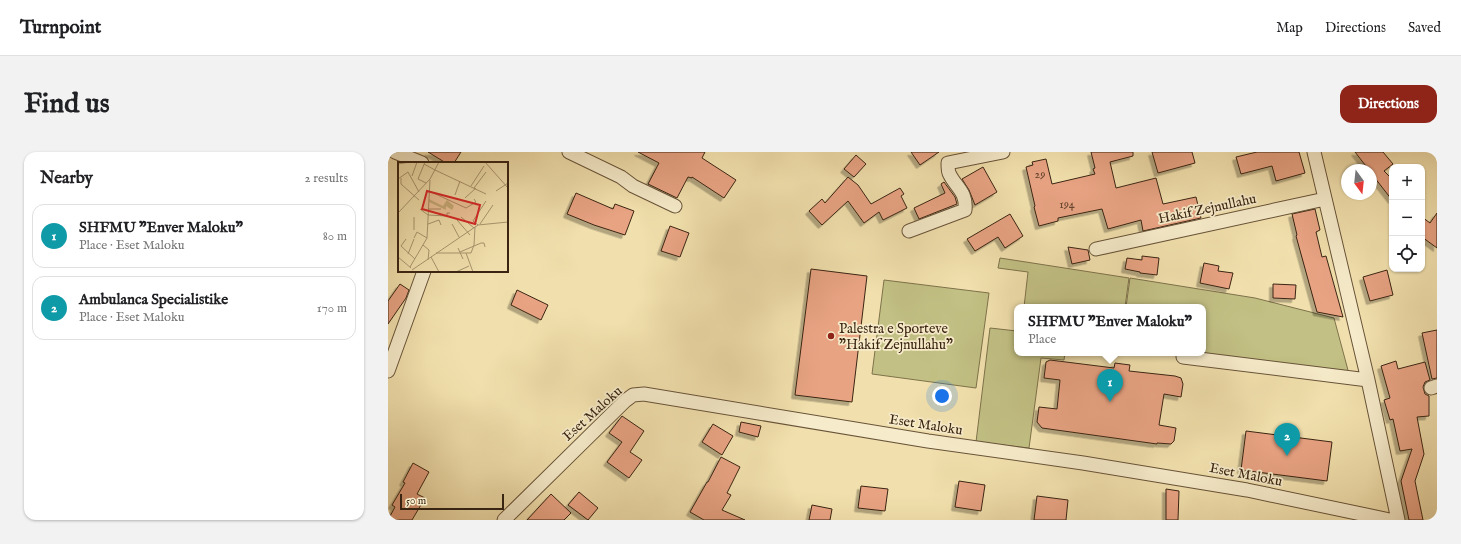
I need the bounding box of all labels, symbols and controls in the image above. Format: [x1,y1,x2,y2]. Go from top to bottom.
text: Turnpoint [20,16,101,40]
text: Map [1276,19,1303,37]
text: Directions [1325,19,1386,37]
text: Saved [1408,19,1441,37]
button: Directions [1340,85,1437,123]
text: Find us [24,87,110,122]
inset map [398,162,508,272]
north arrow [1341,164,1377,200]
map controls [1389,164,1425,272]
button: + [1389,164,1425,200]
house number: 29 [1035,167,1045,182]
text: Nearby [40,168,93,189]
text: 2 results [304,170,348,187]
street label: Hakif Zejnullahu [1156,190,1258,228]
house number: 194 [1059,197,1075,212]
button: − [1389,200,1425,236]
text: SHFMU "Enver Maloku" [79,218,243,237]
text: 1 [52,228,56,245]
text: 80 m [323,228,347,245]
button: locate [1389,236,1425,272]
text: Place · Eset Maloku [79,237,185,254]
text: Ambulanca Specialistike [79,290,228,309]
text: 2 [51,300,57,317]
text: 170 m [317,300,347,317]
popup [1014,304,1206,356]
text: Place · Eset Maloku [79,309,185,326]
text: SHFMU "Enver Maloku" [1028,312,1192,331]
place label: Palestra e Sporteve "Hakif Zejnullahu" [839,320,953,354]
marker: Palestra e Sporteve "Hakif Zejnullahu" [826,331,836,341]
text: Place [1028,331,1056,348]
pin: 1 [1097,369,1123,402]
street label: Eset Maloku [559,382,626,445]
your location [932,386,952,406]
street label: Eset Maloku [888,410,964,440]
pin: 2 [1274,423,1300,456]
street label: Eset Maloku [1208,459,1284,491]
scale bar [400,492,504,511]
text: 50 m [406,494,426,508]

